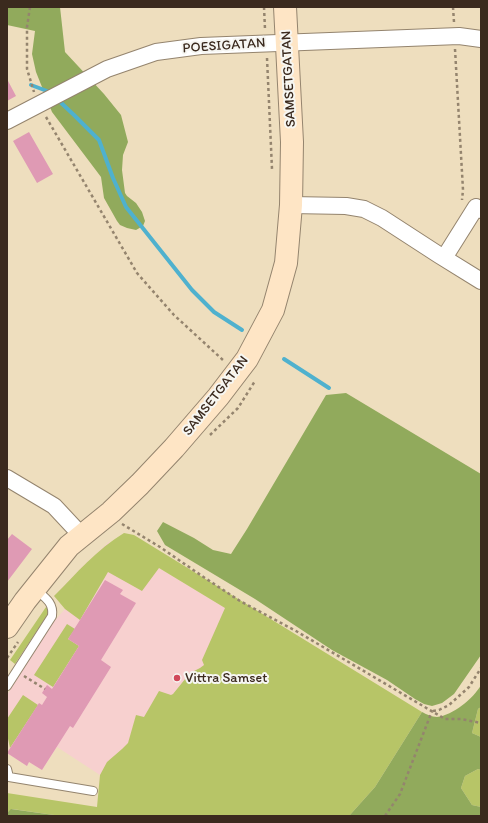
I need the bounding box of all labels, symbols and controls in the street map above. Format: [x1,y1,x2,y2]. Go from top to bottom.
street label: SAMSETGATAN [278,30,300,128]
street label: POESIGATAN [182,35,266,57]
street label: SAMSETGATAN [180,353,252,439]
place label: Vittra Samset [185,670,267,686]
marker: Vittra Samset [172,673,182,683]

